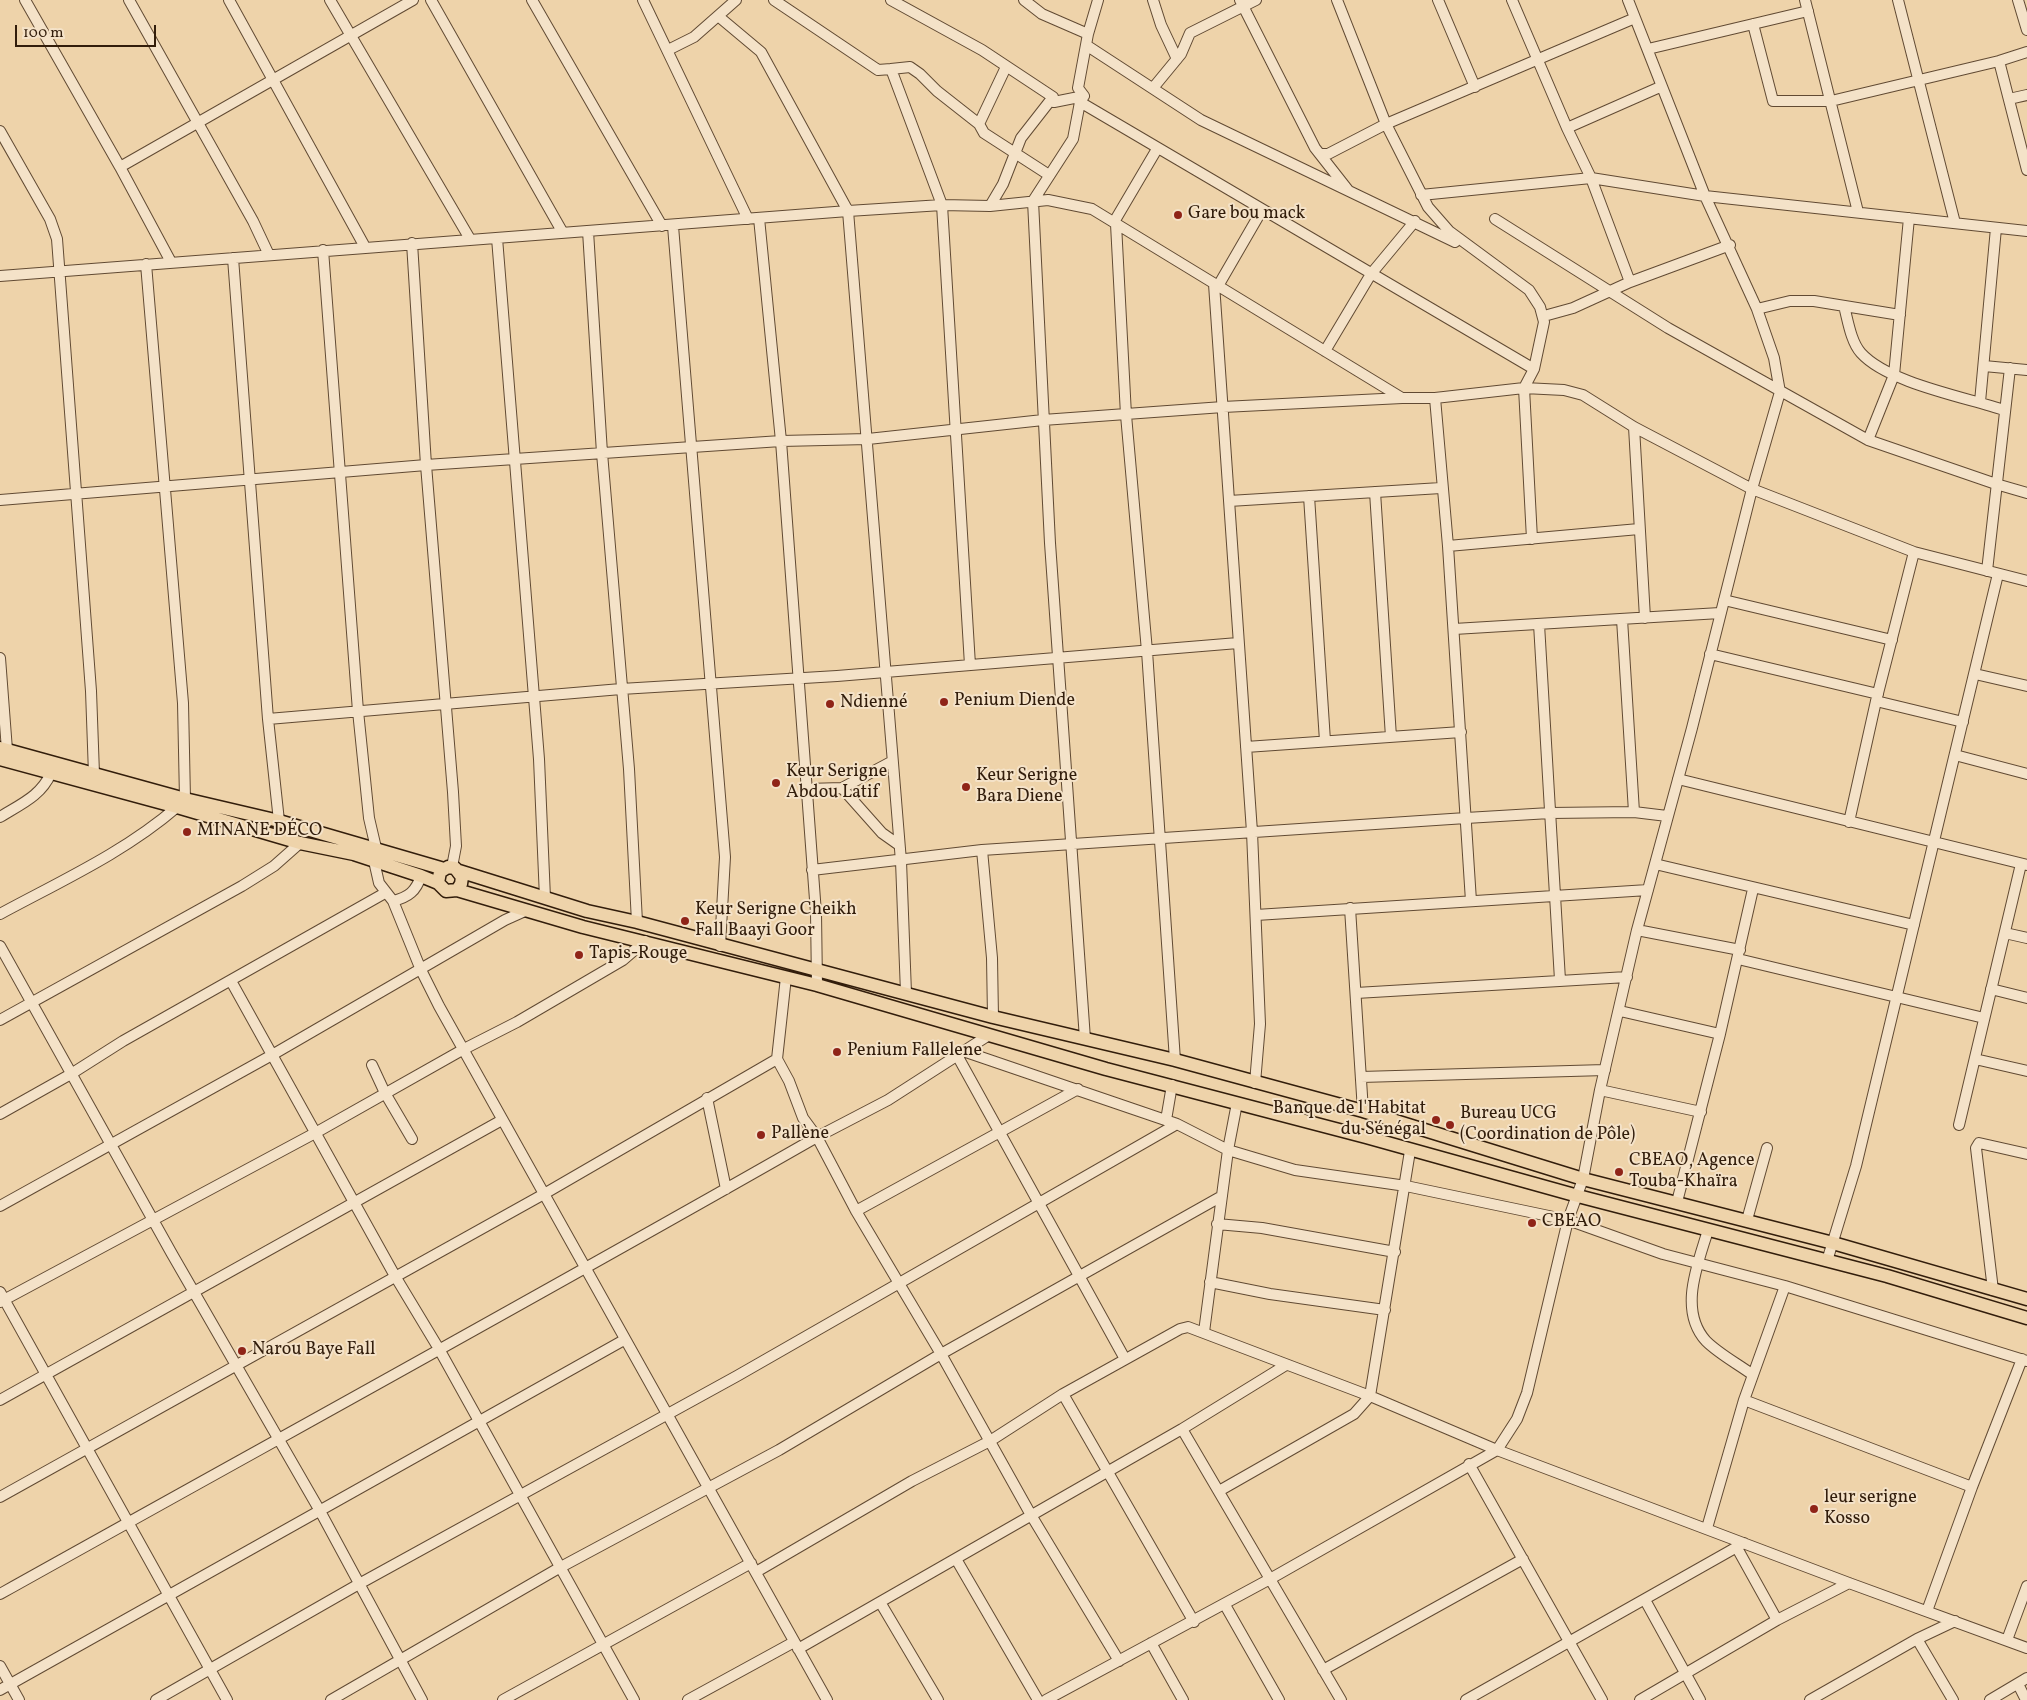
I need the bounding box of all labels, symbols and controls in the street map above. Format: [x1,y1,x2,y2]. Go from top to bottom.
scale bar [18,15,159,47]
text: 100 m [23,23,63,44]
place label: Gare bou mack [1188,204,1305,226]
marker: Gare bou mack [1172,209,1184,221]
place label: Penium Diende [954,691,1075,713]
place label: Ndienné [840,693,907,715]
marker: Penium Diende [938,696,950,708]
marker: Ndienné [824,698,836,710]
place label: Keur Serigne Abdou Latif [786,762,887,804]
place label: Keur Serigne Bara Diene [976,766,1077,809]
marker: Keur Serigne Abdou Latif [770,777,782,789]
marker: Keur Serigne Bara Diene [960,781,972,793]
place label: MINANE DÉCO [197,821,322,843]
marker: MINANE DÉCO [181,826,193,838]
place label: Keur Serigne Cheikh Fall Baayi Goor [695,900,857,942]
marker: Keur Serigne Cheikh Fall Baayi Goor [679,915,691,927]
place label: Tapis-Rouge [589,944,687,966]
marker: Tapis-Rouge [573,949,585,961]
place label: Penium Fallelene [847,1041,982,1063]
marker: Penium Fallelene [831,1046,843,1058]
place label: Banque de l'Habitat du Sénégal [1273,1099,1426,1142]
place label: Bureau UCG (Coordination de Pôle) [1460,1104,1635,1146]
marker: Banque de l'Habitat du Sénégal [1430,1114,1442,1126]
marker: Bureau UCG (Coordination de Pôle) [1444,1119,1456,1131]
place label: Pallène [771,1124,829,1146]
marker: Pallène [755,1129,767,1141]
place label: CBEAO, Agence Touba-Khaïra [1629,1151,1754,1194]
marker: CBEAO, Agence Touba-Khaïra [1613,1166,1625,1178]
place label: CBEAO [1542,1212,1601,1234]
marker: CBEAO [1526,1217,1538,1229]
place label: Narou Baye Fall [252,1340,375,1362]
marker: Narou Baye Fall [236,1345,248,1357]
place label: leur serigne Kosso [1824,1488,1917,1530]
marker: leur serigne Kosso [1808,1503,1820,1515]

